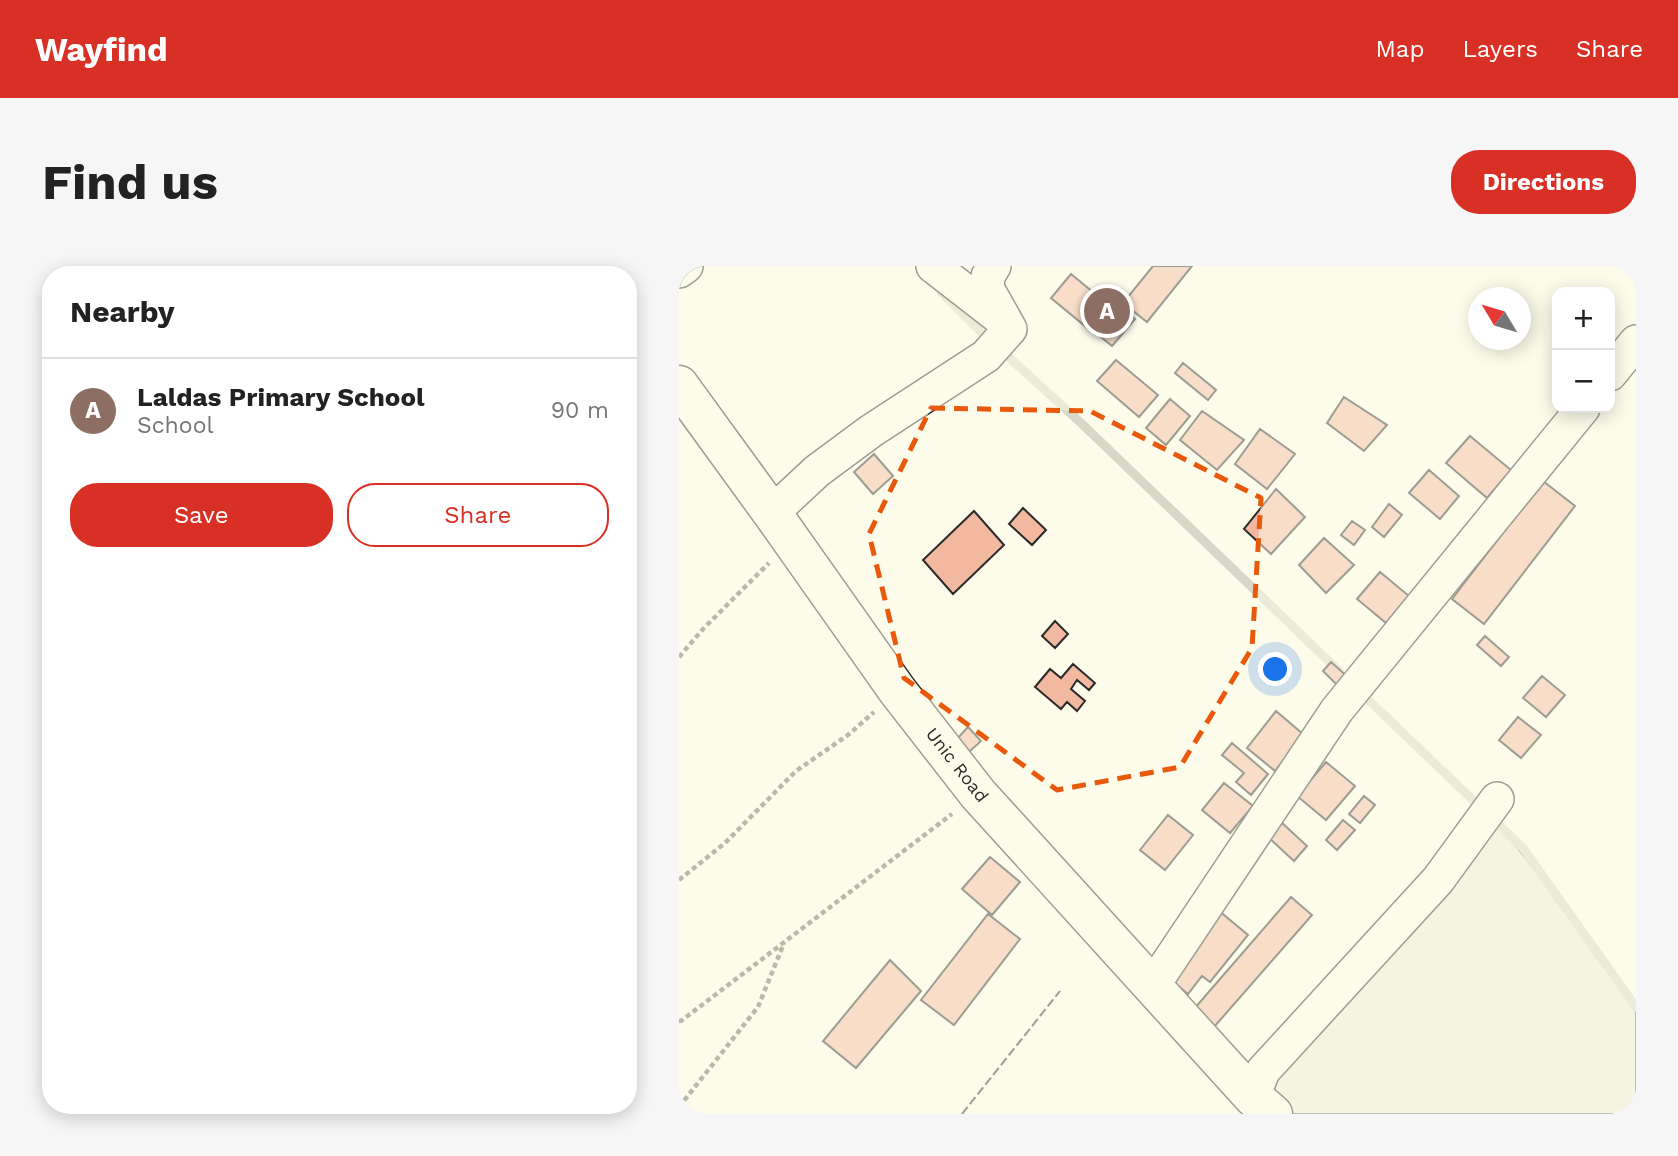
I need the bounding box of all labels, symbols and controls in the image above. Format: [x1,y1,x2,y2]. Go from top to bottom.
text: Wayfind [35,30,168,69]
text: Map [1376,35,1424,63]
text: Layers [1462,35,1538,63]
text: Share [1576,35,1643,63]
button: Directions [1451,150,1636,214]
text: Find us [42,153,218,211]
pin: A [1084,285,1130,337]
north arrow [1468,287,1531,350]
map controls [1552,287,1615,413]
button: + [1552,287,1615,350]
text: Nearby [70,294,175,329]
button: − [1552,350,1615,413]
text: Laldas Primary School [137,382,424,412]
text: A [85,397,101,424]
text: 90 m [551,397,609,424]
text: School [137,412,214,439]
button: Save [70,483,333,547]
button: Share [347,483,609,547]
your location [1258,652,1292,686]
street label: Unic Road [922,723,993,806]

